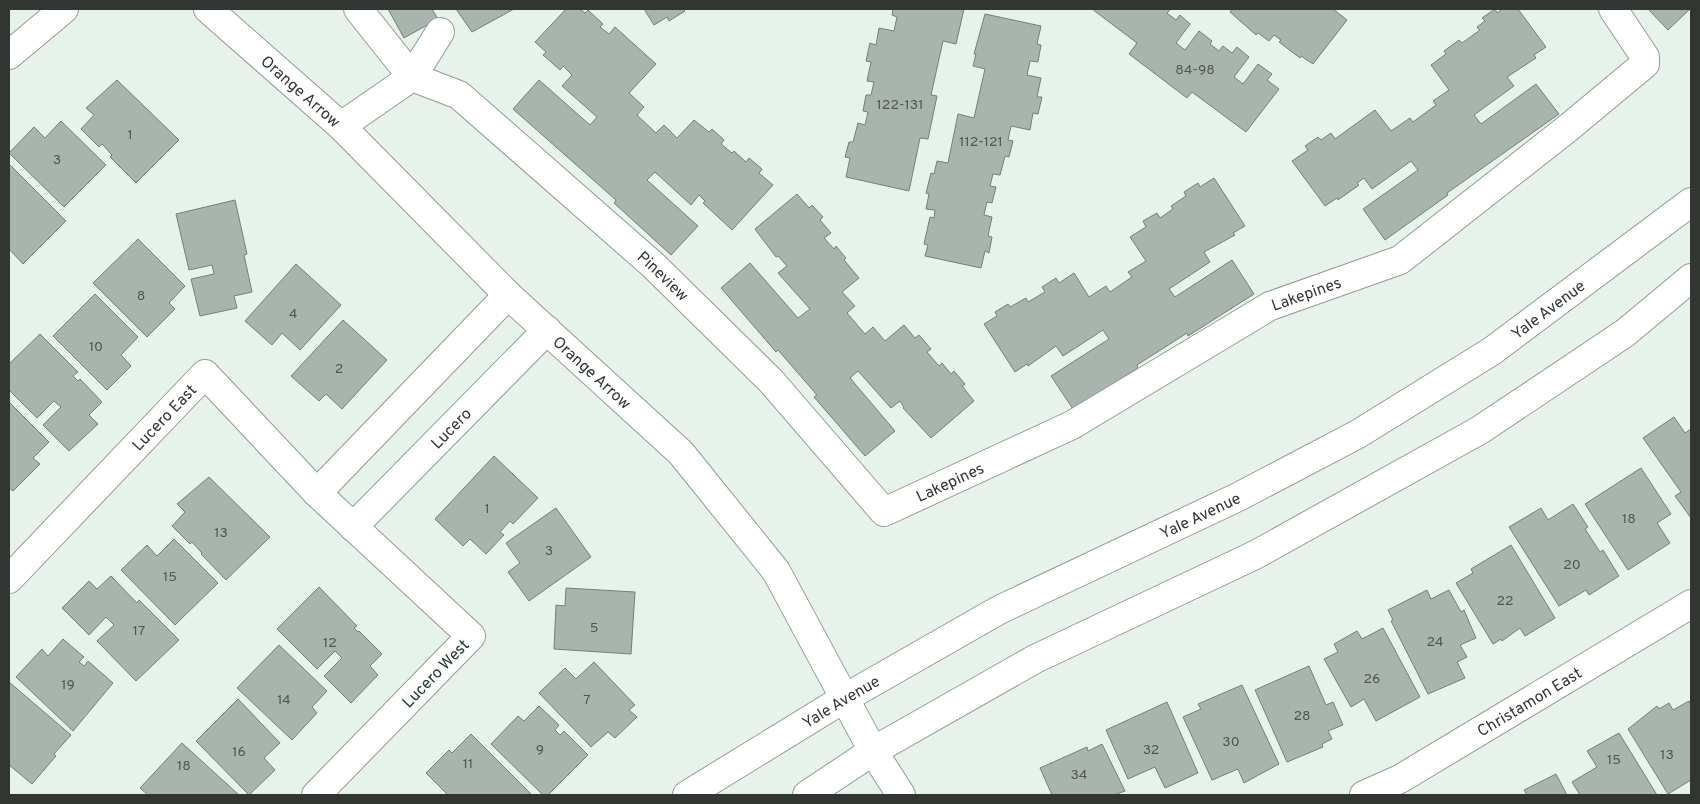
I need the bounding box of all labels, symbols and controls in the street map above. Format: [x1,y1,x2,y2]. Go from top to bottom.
street label: Orange Arrow [256,52,344,133]
house number: 84-98 [1175,62,1215,79]
house number: 122-131 [877,97,923,114]
house number: 1 [127,127,133,144]
house number: 112-121 [959,134,1003,151]
house number: 3 [53,152,61,169]
street label: Pineview [632,248,692,306]
street label: Lakepines [1269,274,1344,317]
street label: Yale Avenue [1508,277,1590,345]
house number: 8 [137,288,145,305]
house number: 4 [289,306,297,323]
street label: Orange Arrow [548,333,634,414]
house number: 10 [89,339,103,356]
house number: 2 [335,361,343,378]
street label: Lucero East [129,381,202,456]
street label: Lucero [427,405,477,454]
street label: Lakepines [913,459,988,508]
street label: Yale Avenue [1157,489,1244,544]
house number: 1 [484,501,490,518]
house number: 18 [1622,511,1636,528]
house number: 13 [214,525,228,542]
house number: 3 [545,543,553,560]
house number: 20 [1563,557,1581,574]
house number: 15 [163,569,177,586]
house number: 22 [1496,593,1514,610]
house number: 5 [590,620,598,637]
house number: 17 [133,623,145,640]
house number: 24 [1426,634,1444,651]
house number: 12 [323,635,337,652]
street label: Lucero West [399,636,474,713]
street label: Christamon East [1474,664,1586,742]
house number: 26 [1364,671,1380,688]
street label: Yale Avenue [799,672,884,734]
house number: 19 [61,677,75,694]
house number: 14 [277,692,291,709]
house number: 7 [583,692,591,709]
house number: 28 [1293,708,1311,725]
house number: 30 [1222,734,1240,751]
house number: 9 [536,742,544,759]
house number: 32 [1143,742,1159,759]
house number: 16 [232,744,246,761]
house number: 13 [1660,747,1674,764]
house number: 15 [1607,752,1621,769]
house number: 11 [463,756,473,773]
house number: 18 [177,758,191,775]
house number: 34 [1070,767,1088,784]

